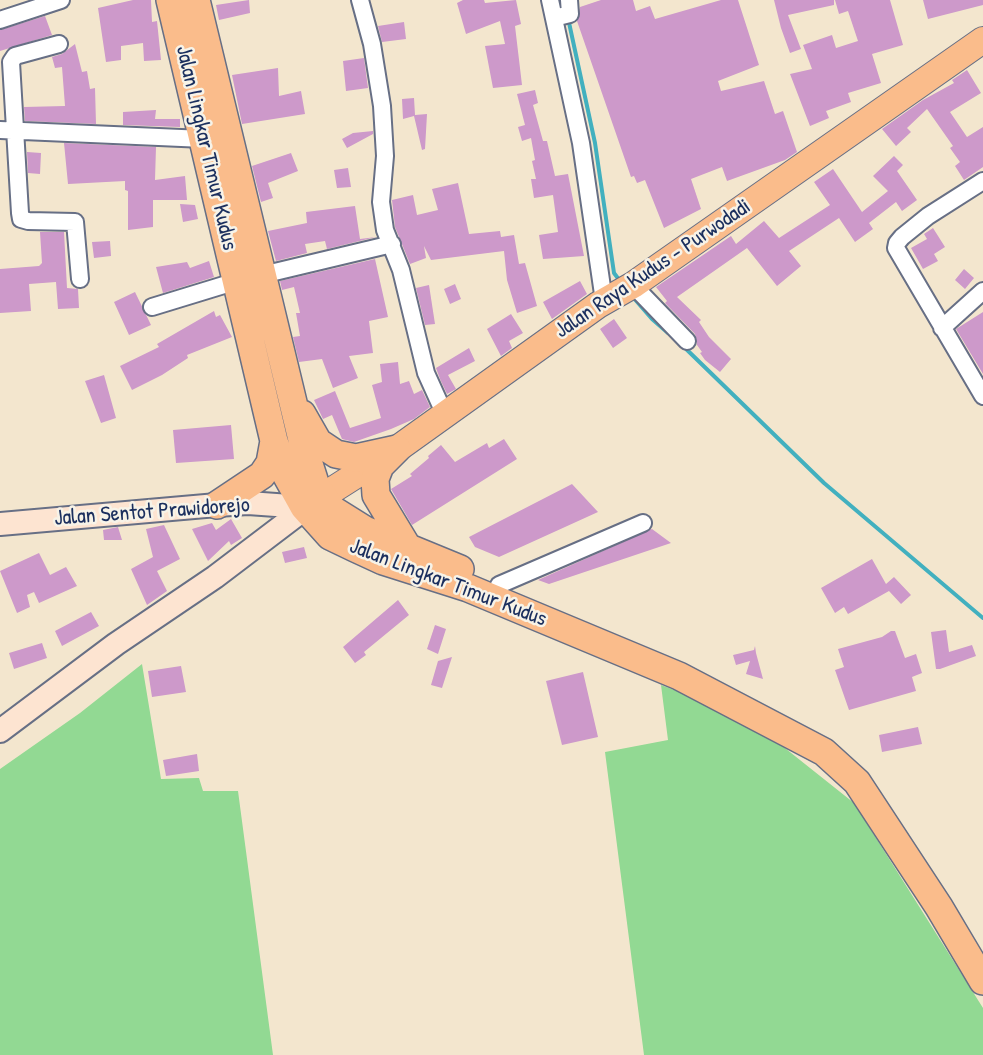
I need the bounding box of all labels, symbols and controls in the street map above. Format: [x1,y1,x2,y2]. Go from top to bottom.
street label: Jalan Lingkar Timur Kudus [170,43,242,253]
street label: Jalan Raya Kudus - Purwodadi [550,194,756,344]
street label: Jalan Sentot Prawidorejo [54,492,250,532]
street label: Jalan Lingkar Timur Kudus [346,533,550,633]

